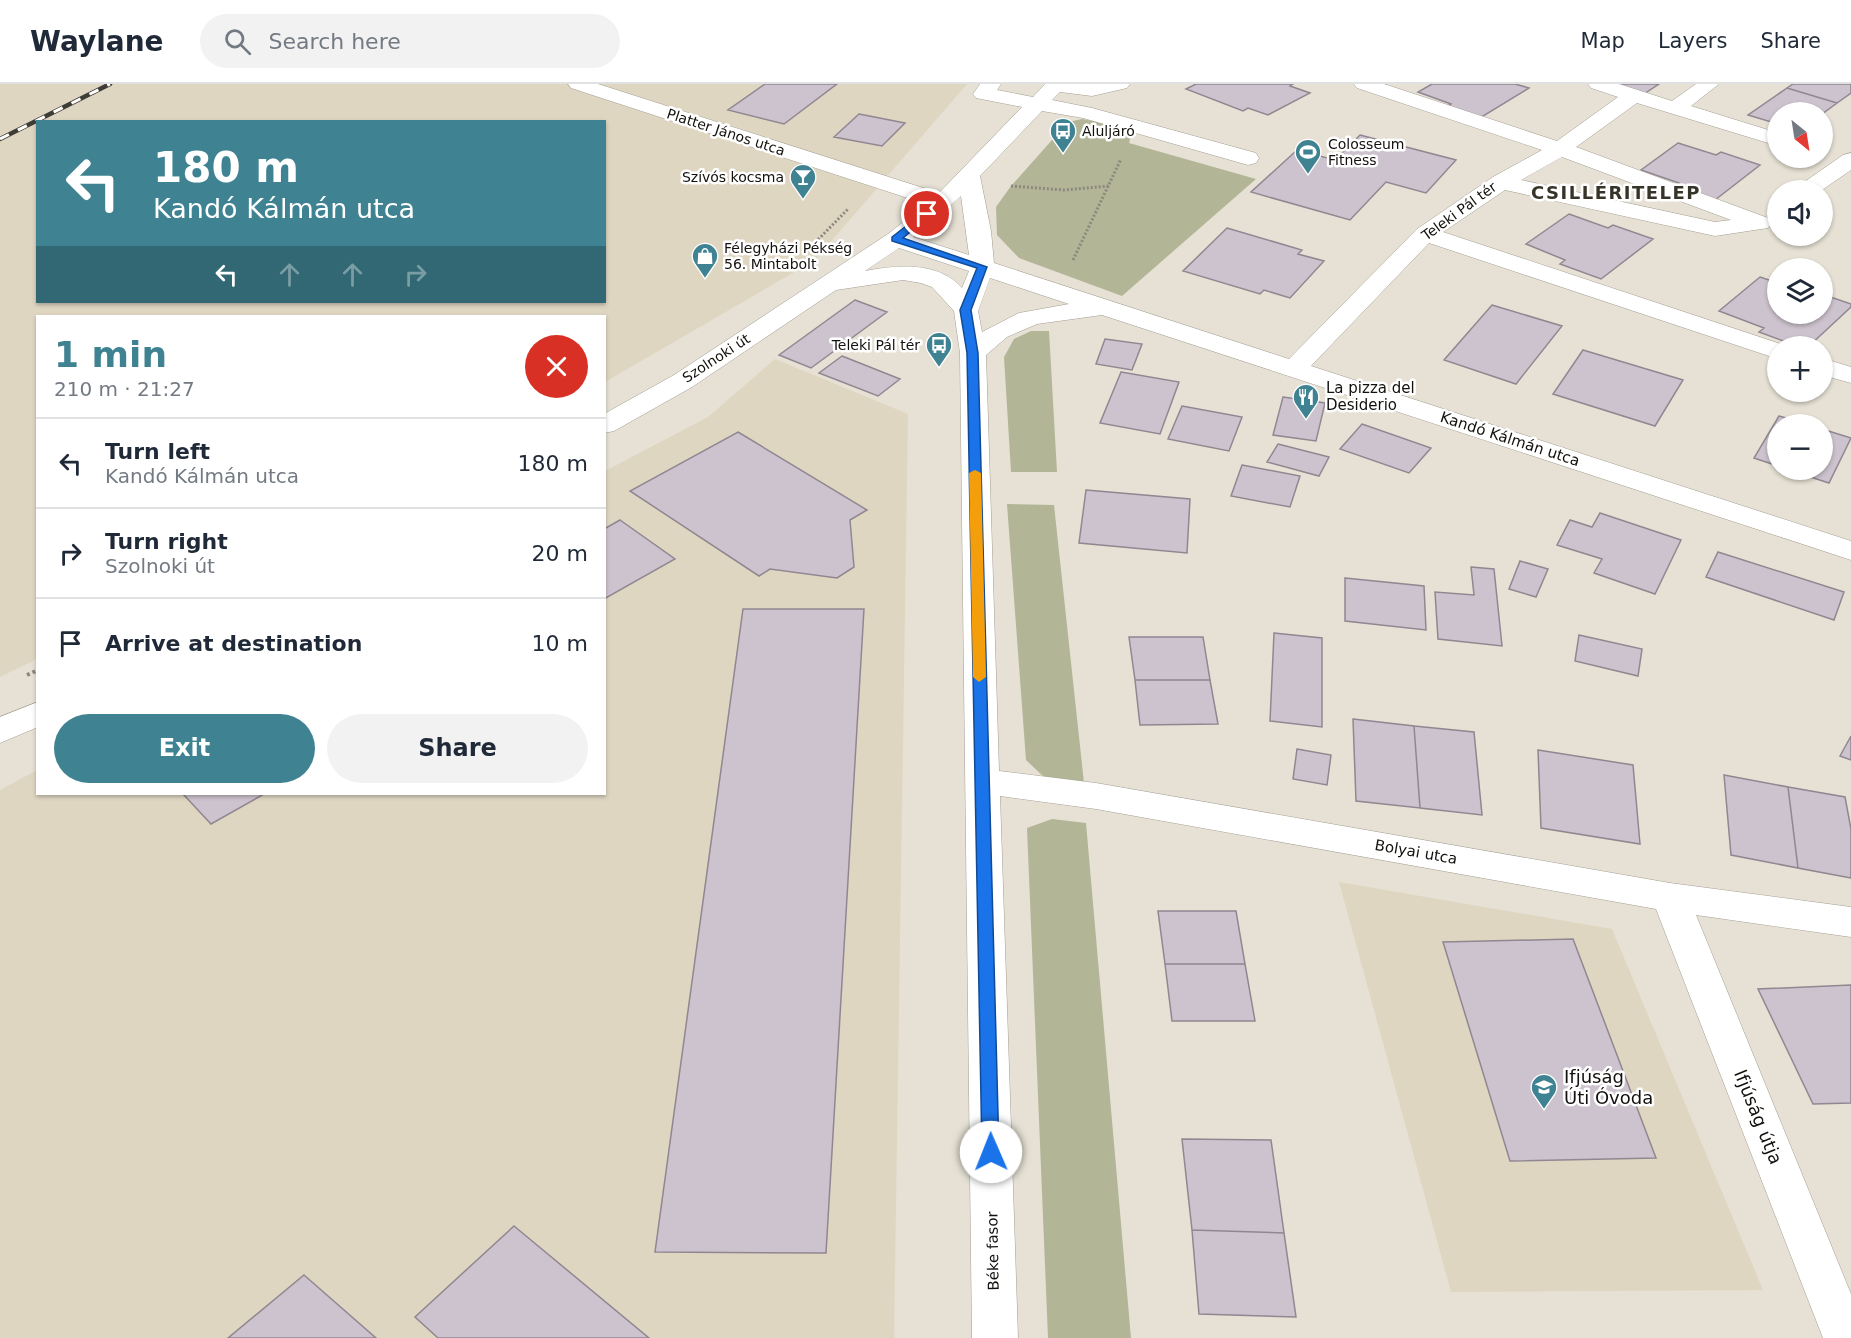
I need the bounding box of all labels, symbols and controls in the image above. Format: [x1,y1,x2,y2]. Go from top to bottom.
search box [200,14,620,68]
text: Waylane [30,25,164,58]
icon: search [221,25,254,58]
text: Search here [269,29,401,54]
text: Map [1581,29,1625,53]
text: Layers [1658,29,1727,53]
text: Share [1760,29,1821,53]
north arrow [1767,102,1833,168]
map controls [1767,102,1833,480]
street label: Platter János utca [665,105,787,159]
bus stop icon: Aluljáró [1048,116,1078,154]
place label: Aluljáró [1082,123,1135,139]
place label: Colosseum Fitness [1328,136,1405,168]
sports icon: Colosseum Fitness [1293,137,1323,175]
text: 180 m [153,143,299,192]
icon: left [54,144,132,222]
bar icon: Szívós kocsma [788,162,818,200]
place label: Szívós kocsma [682,169,784,185]
street label: Teleki Pál tér [1418,178,1500,244]
button: sound [1767,180,1833,246]
district label: CSILLÉRITELEP [1531,182,1701,203]
pin [901,188,952,239]
text: Kandó Kálmán utca [153,193,415,224]
icon: arrive [910,197,943,230]
place label: Félegyházi Pékség 56. Mintabolt [724,240,852,272]
shop icon: Félegyházi Pékség 56. Mintabolt [690,241,720,279]
icon: left [210,258,243,291]
icon: ahead [273,258,306,291]
icon: ahead [336,258,369,291]
icon: right [399,258,432,291]
button: layers [1767,258,1833,324]
street label: Szolnoki út [679,330,753,386]
bus stop icon: Teleki Pál tér [924,330,954,368]
text: 1 min [54,334,167,375]
button: close [525,335,588,398]
button: + [1767,336,1833,402]
place label: Teleki Pál tér [831,337,920,353]
text: 210 m · 21:27 [54,377,195,401]
place label: La pizza del Desiderio [1326,379,1415,414]
restaurant icon: La pizza del Desiderio [1291,382,1321,420]
street label: Kandó Kálmán utca [1438,408,1582,470]
button: − [1767,414,1833,480]
text: Turn left [105,439,210,464]
icon: left [54,447,87,480]
text: 180 m [518,451,588,476]
text: Kandó Kálmán utca [105,464,299,488]
text: Turn right [105,529,228,554]
icon: right [54,537,87,570]
text: 20 m [532,541,588,566]
text: Szolnoki út [105,554,215,578]
icon: arrive [54,627,87,660]
text: Arrive at destination [105,631,362,656]
text: 10 m [532,631,588,656]
button: Exit [54,714,315,783]
button: Share [327,714,588,783]
street label: Bolyai utca [1373,836,1459,868]
place label: Ifjúság Úti Óvoda [1564,1066,1653,1108]
street label: Ifjúság útja [1730,1066,1787,1167]
school or university icon: Ifjúság Úti Óvoda [1529,1072,1559,1110]
position arrow [959,1120,1023,1184]
street label: Béke fasor [983,1210,1003,1291]

